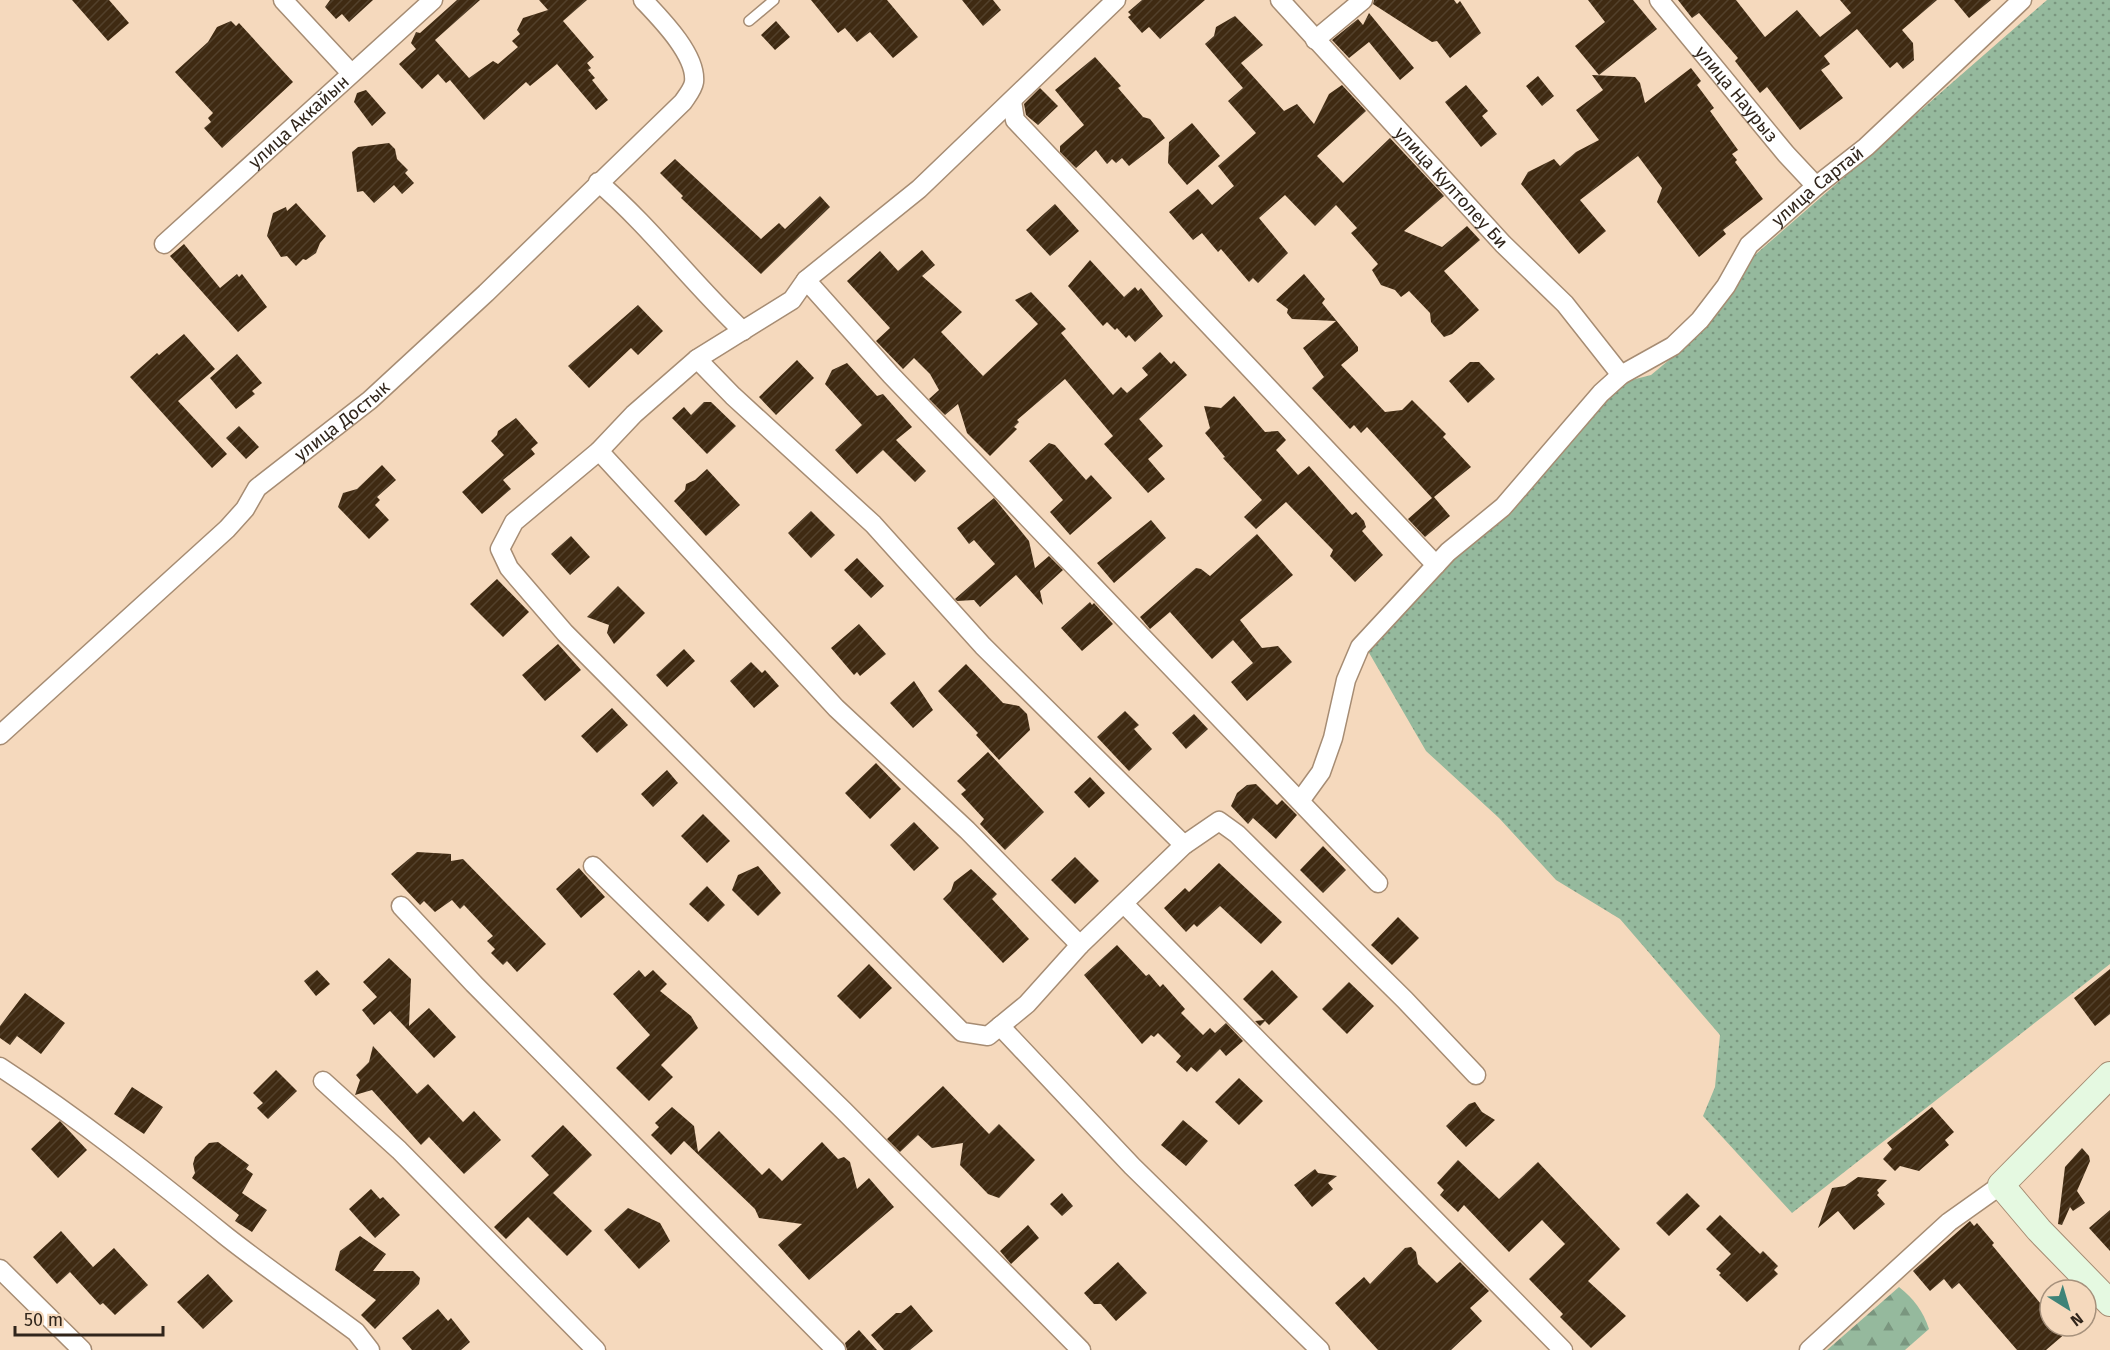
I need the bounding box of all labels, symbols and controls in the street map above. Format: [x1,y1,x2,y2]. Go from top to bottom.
street label: улица Наурыз [1690,41,1783,147]
street label: улица Аккайын [244,70,354,173]
street label: улица Култолеу Би [1390,122,1513,253]
street label: улица Сартай [1767,142,1868,231]
street label: улица Достык [290,376,395,466]
north arrow [2038,1278,2098,1338]
scale bar [15,1299,164,1337]
text: 50 m [24,1309,63,1331]
text: N [2067,1309,2087,1330]

